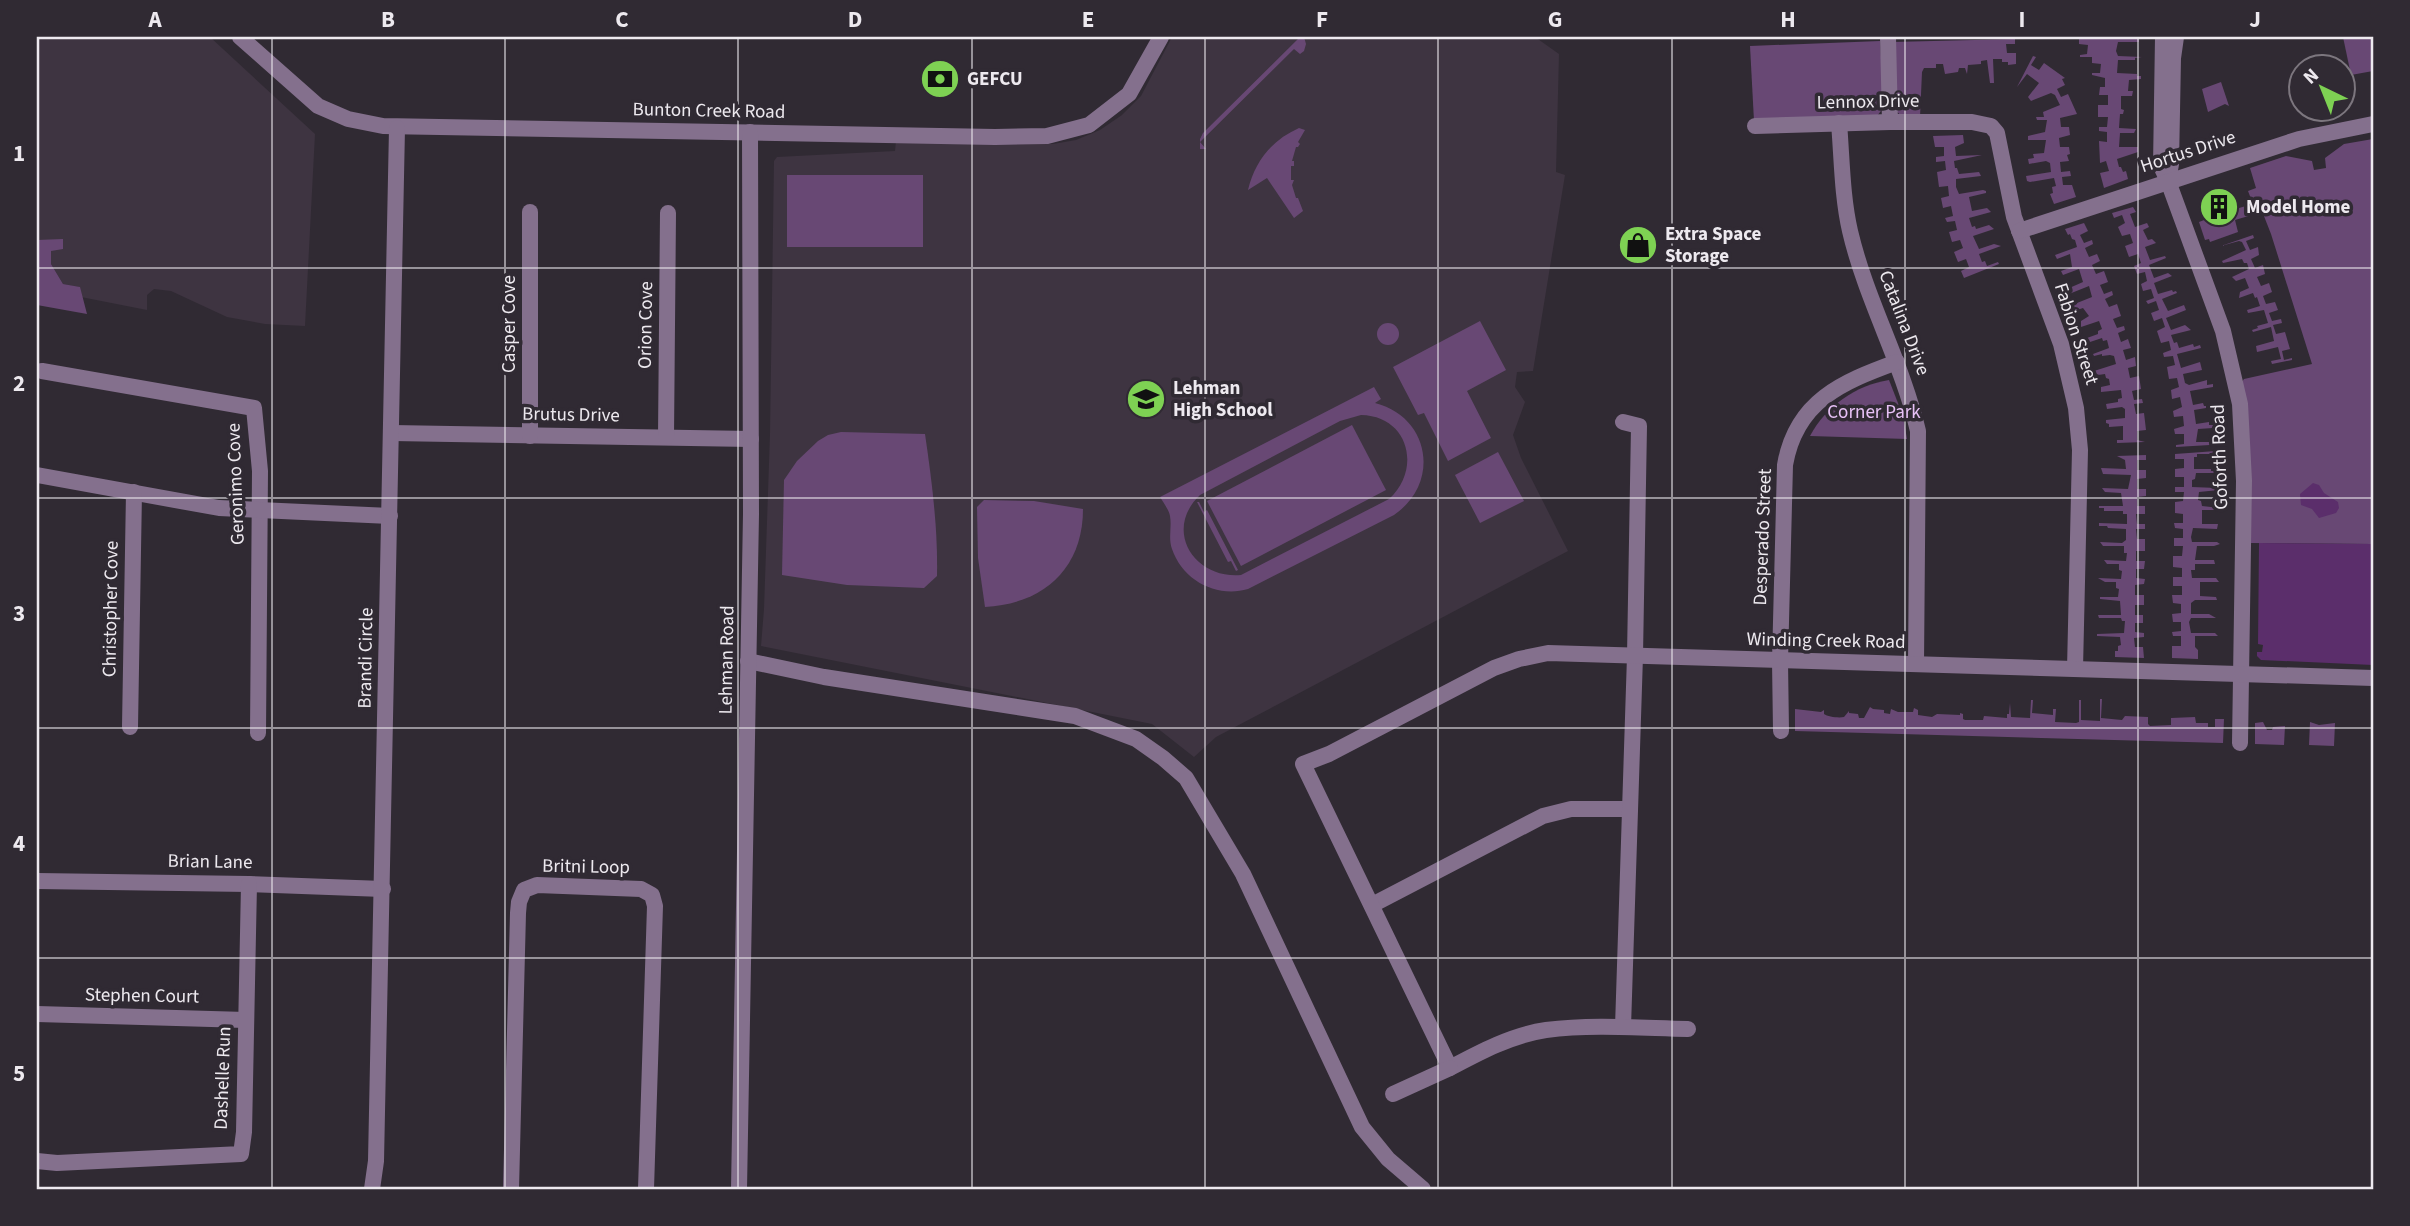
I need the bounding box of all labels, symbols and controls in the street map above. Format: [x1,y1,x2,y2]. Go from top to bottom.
text: A [147,3,162,36]
text: B [381,3,395,36]
text: C [615,3,629,36]
text: D [848,3,862,36]
text: E [1082,3,1094,36]
text: F [1316,3,1328,36]
text: G [1548,3,1562,36]
text: H [1780,3,1796,36]
text: I [2019,3,2025,36]
text: J [2249,3,2261,36]
north arrow [2288,52,2358,122]
bank icon: GEFCU [919,58,961,100]
text: N [2298,62,2325,91]
place label: GEFCU [967,66,1023,93]
street label: Lennox Drive [1816,88,1920,116]
street label: Bunton Creek Road [632,96,786,126]
street label: Hortus Drive [2137,124,2239,180]
text: 1 [13,137,25,170]
building icon: Model Home [2198,186,2240,228]
place label: Model Home [2246,194,2351,221]
place label: Extra Space Storage [1665,221,1762,270]
shop icon: Extra Space Storage [1617,224,1659,266]
street label: Catalina Drive [1872,267,1936,379]
street label: Casper Cove [496,275,523,373]
street label: Fabion Street [2047,280,2105,389]
street label: Orion Cove [632,281,660,369]
text: 2 [13,367,25,400]
place label: Lehman High School [1173,375,1273,424]
school or university icon: Lehman High School [1125,378,1167,420]
park label: Corner Park [1827,399,1921,426]
street label: Brutus Drive [522,401,620,429]
street label: Goforth Road [2205,404,2235,510]
street label: Geronimo Cove [220,423,252,545]
street label: Desperado Street [1747,467,1779,606]
street label: Christopher Cove [96,541,126,677]
text: 3 [13,597,25,630]
street label: Lehman Road [713,605,741,715]
street label: Brandi Circle [352,607,380,709]
street label: Winding Creek Road [1746,626,1906,656]
text: 4 [13,827,25,860]
street label: Brian Lane [167,848,253,876]
street label: Britni Loop [542,853,630,881]
street label: Stephen Court [85,982,200,1011]
street label: Dashelle Run [208,1026,238,1130]
text: 5 [13,1057,25,1090]

